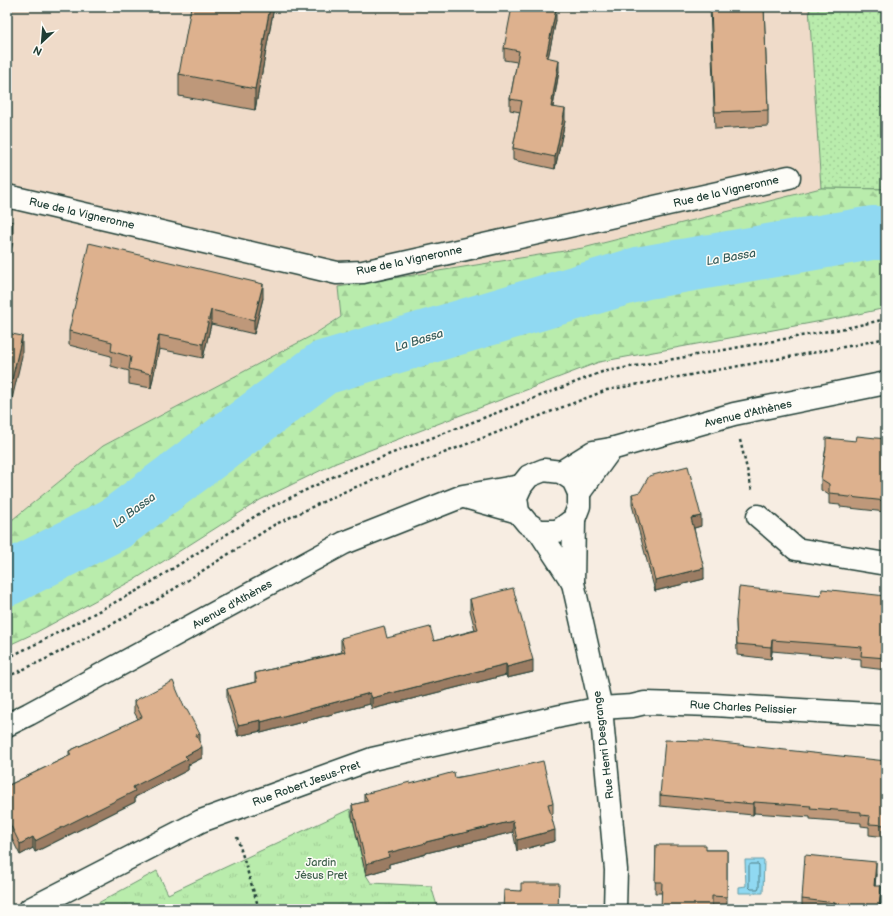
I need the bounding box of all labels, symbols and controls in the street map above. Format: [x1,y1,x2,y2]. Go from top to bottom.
north arrow [22,22,62,62]
text: N [31,43,44,58]
street label: Rue de la Vigneronne [672,173,781,210]
street label: Rue de la Vigneronne [28,195,136,232]
street label: Rue de la Vigneronne [355,243,464,278]
water label: La Bassa [705,246,757,269]
water label: La Bassa [393,326,445,355]
street label: Avenue d'Athènes [703,397,793,430]
water label: La Bassa [110,490,159,531]
street label: Avenue d'Athènes [190,577,275,632]
street label: Rue Henri Desgrange [590,690,617,800]
street label: Rue Charles Pelissier [689,698,798,717]
street label: Rue Robert Jesus-Pret [251,758,362,809]
park label: Jardin Jésus Pret [295,856,348,882]

